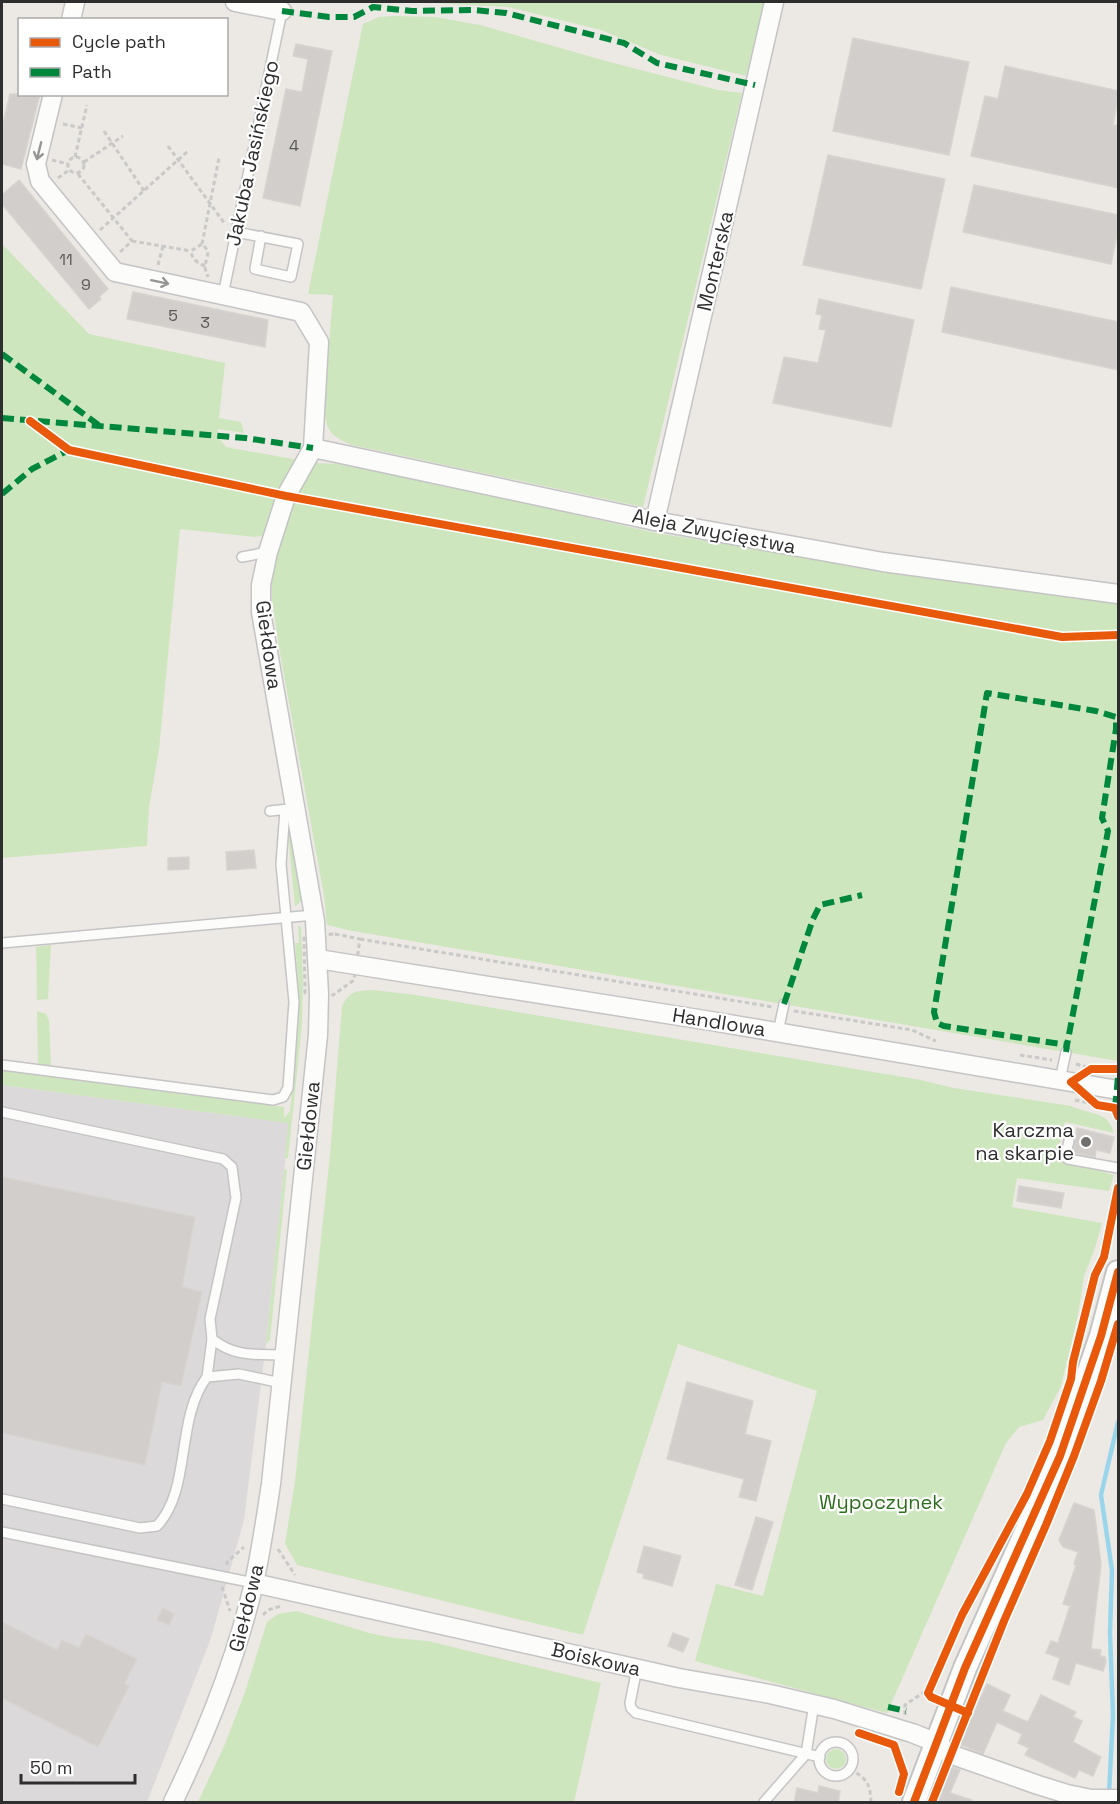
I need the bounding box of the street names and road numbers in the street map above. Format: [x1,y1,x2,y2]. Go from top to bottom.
street label: Jakuba Jasińskiego [220,58,284,248]
street label: Monterska [691,208,739,314]
street label: Aleja Zwycięstwa [630,502,798,560]
street label: Giełdowa [250,599,288,691]
street label: Handlowa [670,1002,768,1042]
street label: Giełdowa [290,1080,326,1172]
street label: Giełdowa [223,1561,269,1655]
street label: Boiskowa [549,1636,643,1682]

